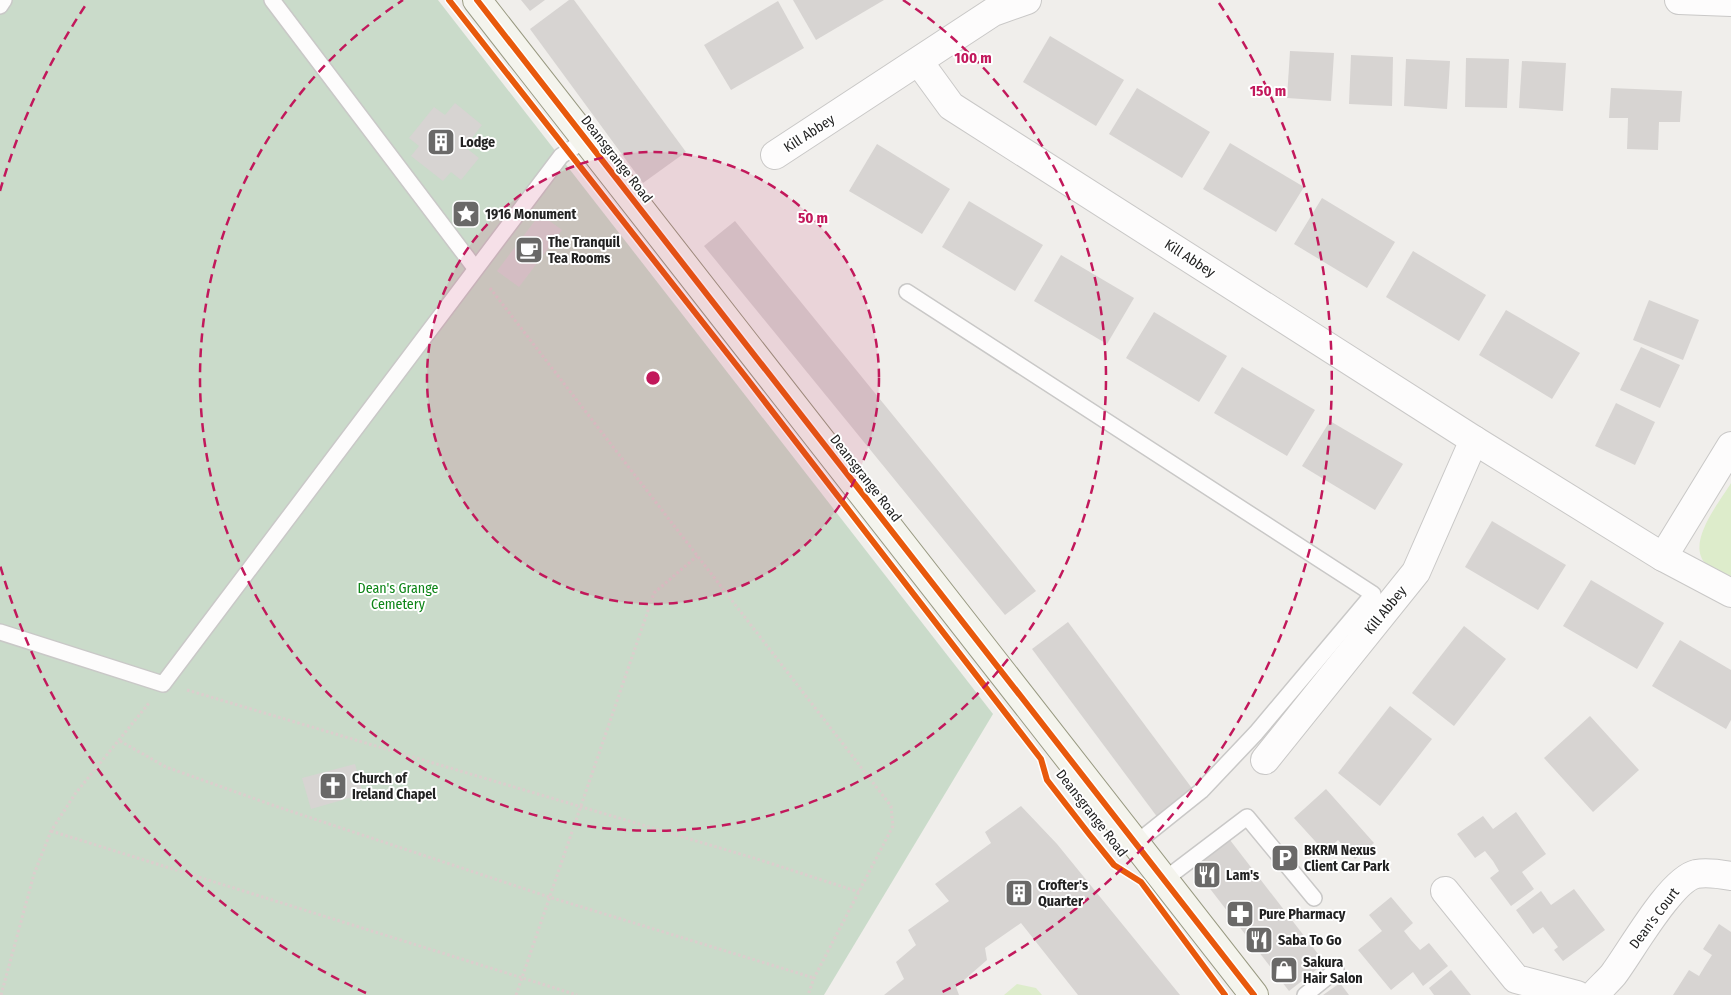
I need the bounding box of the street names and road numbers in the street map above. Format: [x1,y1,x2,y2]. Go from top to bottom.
street label: Kill Abbey [781,110,838,156]
street label: Deansgrange Road [577,112,656,206]
street label: Kill Abbey [1161,236,1219,281]
street label: Deansgrange Road [826,431,905,525]
street label: Kill Abbey [1361,582,1410,638]
street label: Deansgrange Road [1052,766,1131,860]
street label: Dean's Court [1626,884,1683,952]

